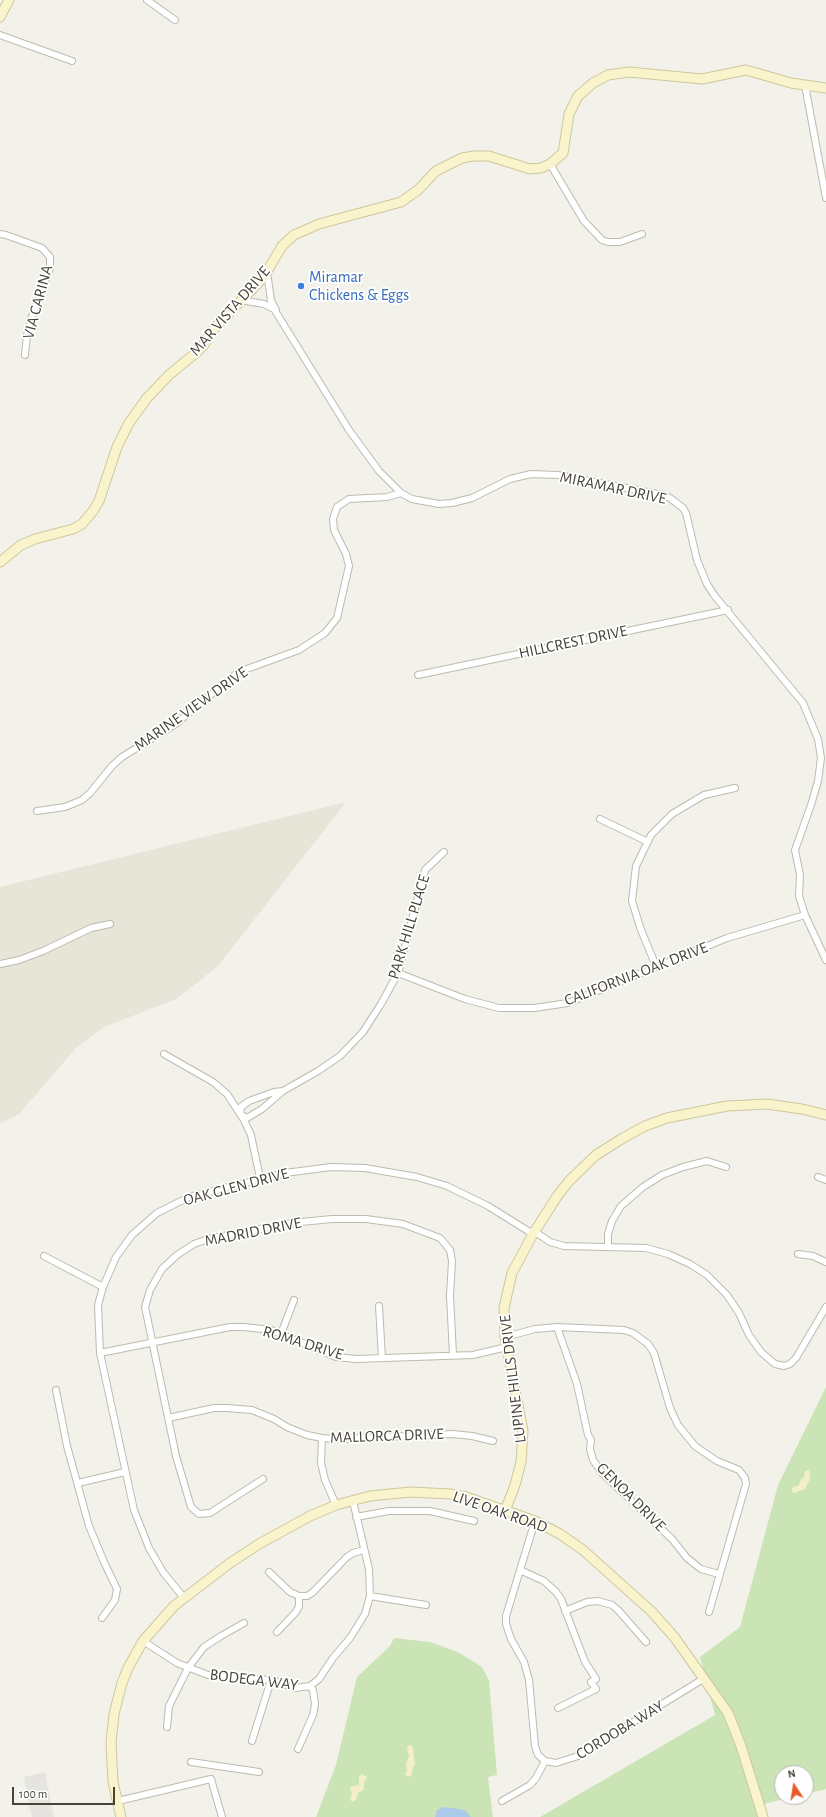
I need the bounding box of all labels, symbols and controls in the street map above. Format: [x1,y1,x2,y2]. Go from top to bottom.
street label: MAR VISTA DRIVE [186,262,274,360]
street label: VIA CARINA [19,263,57,341]
place label: Miramar Chickens & Eggs [309,267,409,305]
marker: Miramar Chickens & Eggs [296,281,306,291]
street label: MIRAMAR DRIVE [558,467,668,509]
street label: HILLCREST DRIVE [517,621,629,663]
street label: MARINE VIEW DRIVE [131,663,251,755]
street label: PARK HILL PLACE [384,872,434,982]
street label: CALIFORNIA OAK DRIVE [562,938,710,1010]
street label: OAK GLEN DRIVE [181,1164,291,1210]
street label: MADRID DRIVE [203,1213,303,1251]
street label: LUPINE HILLS DRIVE [496,1314,530,1444]
street label: ROMA DRIVE [260,1322,346,1364]
street label: MALLORCA DRIVE [330,1424,444,1448]
street label: GENOA DRIVE [592,1458,670,1536]
street label: LIVE OAK ROAD [450,1487,550,1537]
street label: BODEGA WAY [209,1665,299,1695]
street label: CORDOBA WAY [573,1696,667,1764]
north arrow [774,1765,814,1805]
text: N [787,1768,796,1780]
scale bar [14,1779,117,1805]
text: 100 m [19,1788,47,1800]

